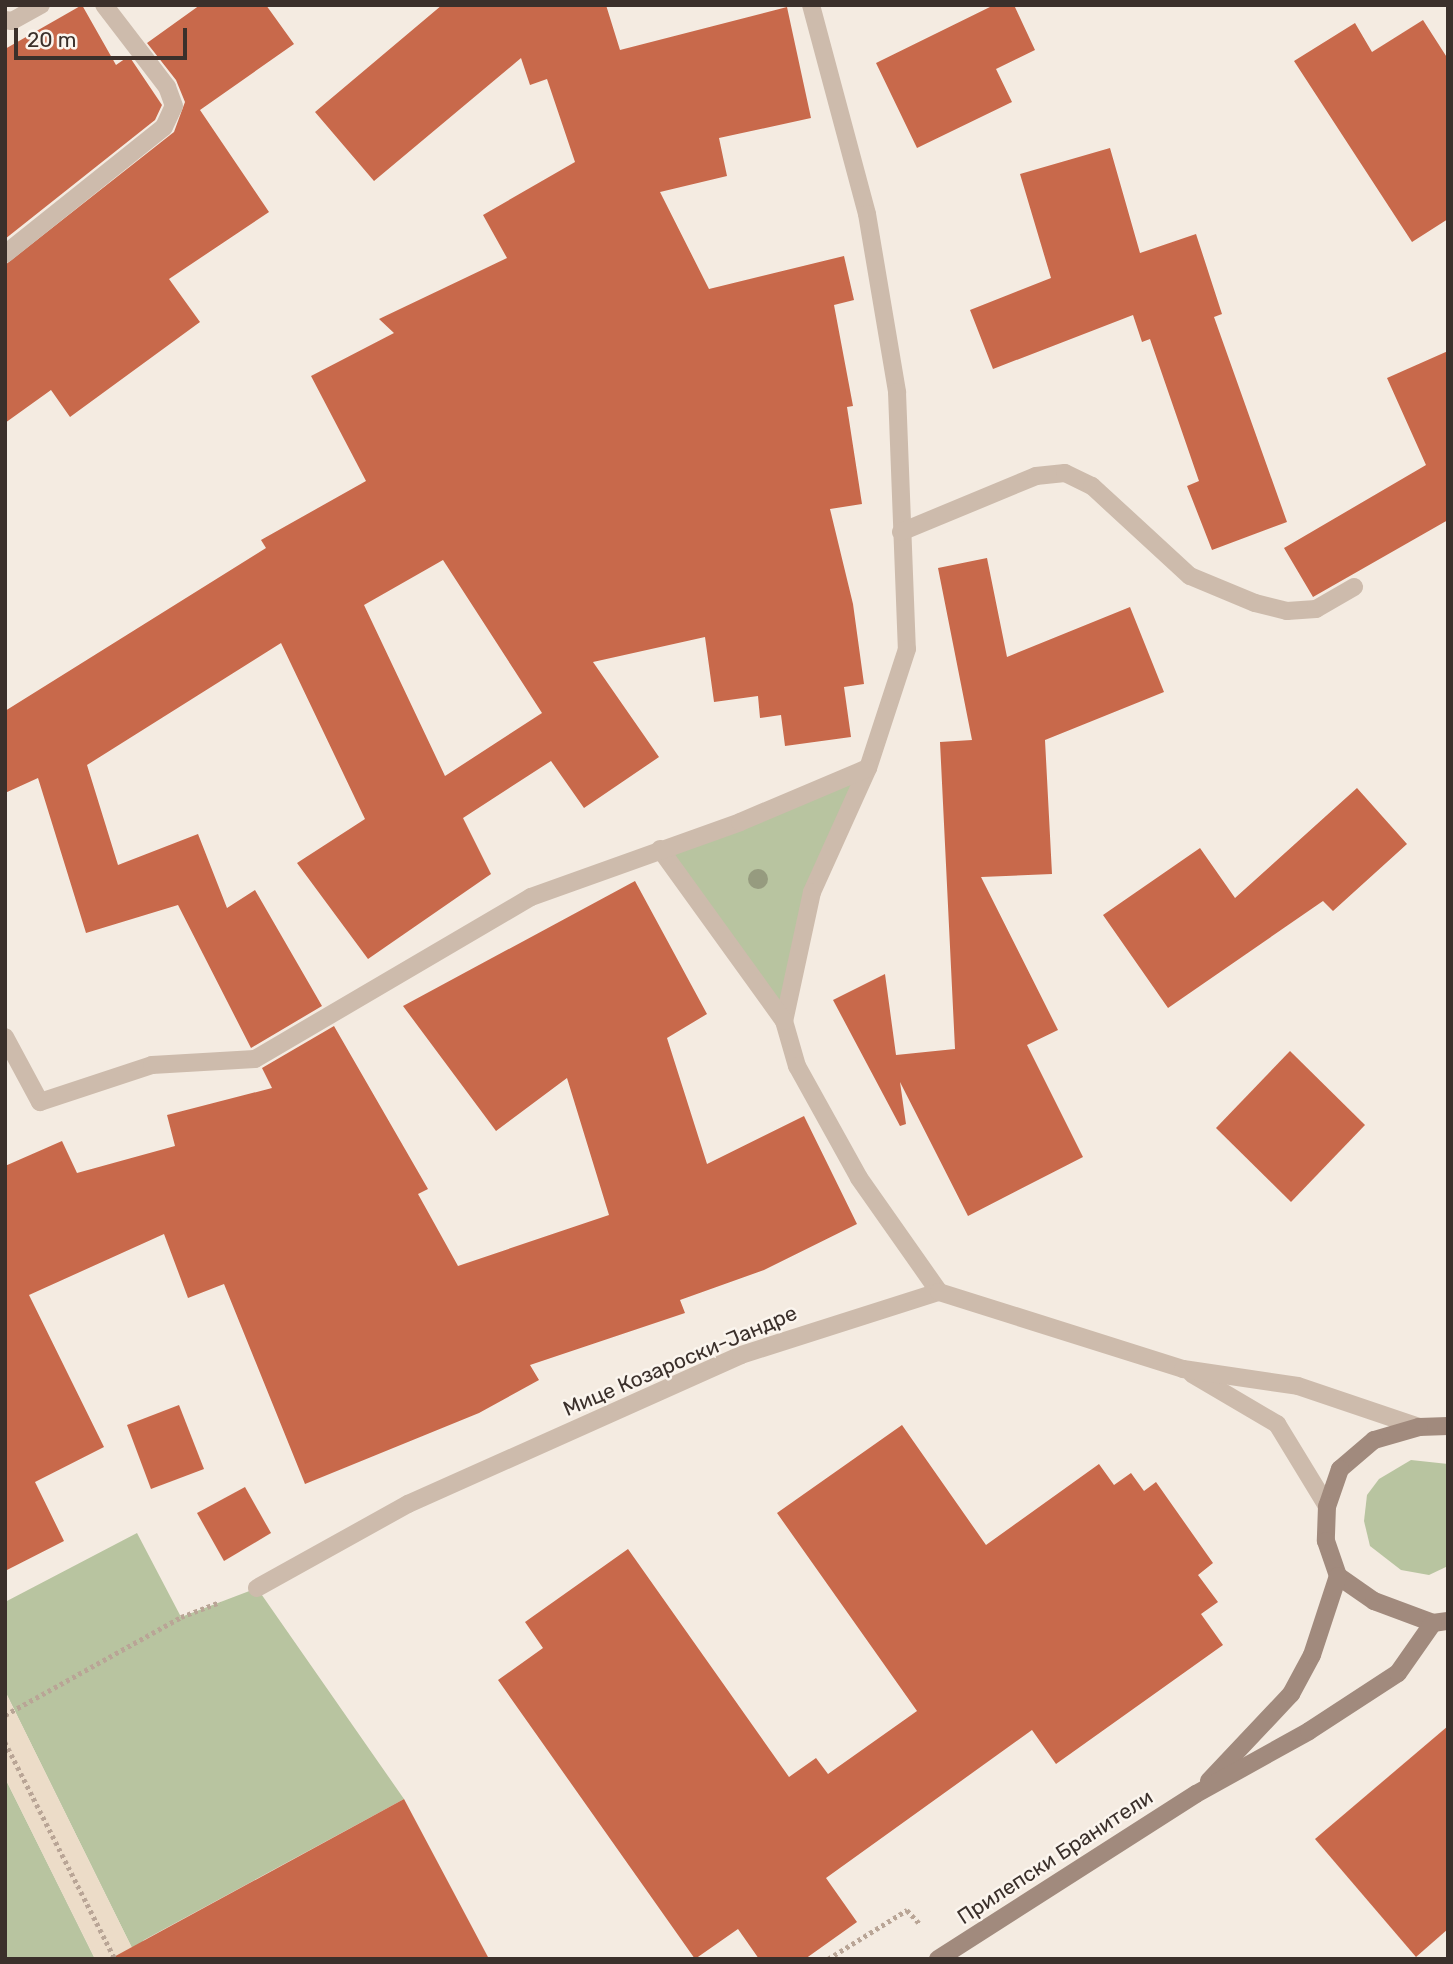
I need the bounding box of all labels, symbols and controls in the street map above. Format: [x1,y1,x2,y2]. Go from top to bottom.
scale bar [18,14,191,58]
text: 20 m [27,27,76,52]
street label: Мице Козароски-Јандре [559,1300,801,1422]
street label: Прилепски Бранители [953,1784,1157,1930]

